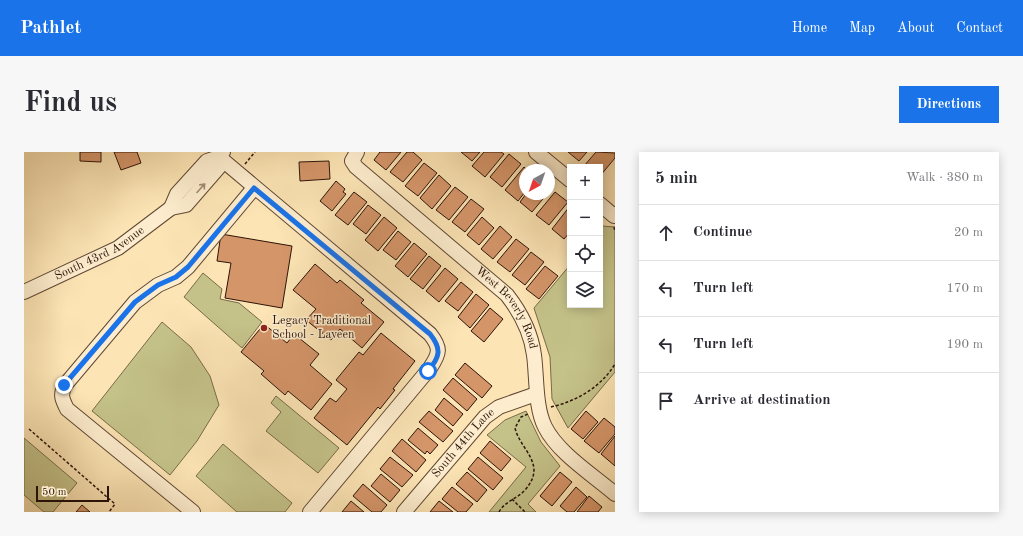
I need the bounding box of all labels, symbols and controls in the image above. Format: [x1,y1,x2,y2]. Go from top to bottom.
text: Pathlet [20,19,81,38]
text: Home [792,21,827,35]
text: Map [849,21,875,35]
text: About [897,21,934,35]
text: Contact [956,21,1003,35]
button: Directions [899,86,999,123]
text: Find us [24,90,117,118]
north arrow [519,164,555,200]
map controls [567,164,603,308]
button: + [567,164,603,200]
text: 5 min [655,170,698,187]
text: Walk · 380 m [906,171,983,184]
one-way arrow [197,183,206,193]
button: − [567,200,603,236]
icon: ahead [655,222,677,244]
street label: South 43rd Avenue [53,224,147,283]
text: Continue [693,225,752,240]
text: 20 m [954,226,983,239]
button: locate [567,236,603,272]
street label: West Beverly Road [473,265,539,350]
button: layers [567,272,603,308]
icon: left [655,278,677,300]
text: Turn left [693,281,753,296]
text: 170 m [946,282,983,295]
place label: Legacy Traditional School - Laveen [272,315,371,341]
marker: Legacy Traditional School - Laveen [259,323,269,333]
icon: left [655,334,677,356]
text: Turn left [693,337,753,352]
text: 190 m [946,338,983,351]
route start [419,362,437,380]
route end [55,376,73,394]
icon: arrive [655,390,677,412]
text: Arrive at destination [693,393,831,408]
street label: South 44th Lane [430,406,497,480]
scale bar [36,484,109,503]
text: 50 m [42,487,67,498]

